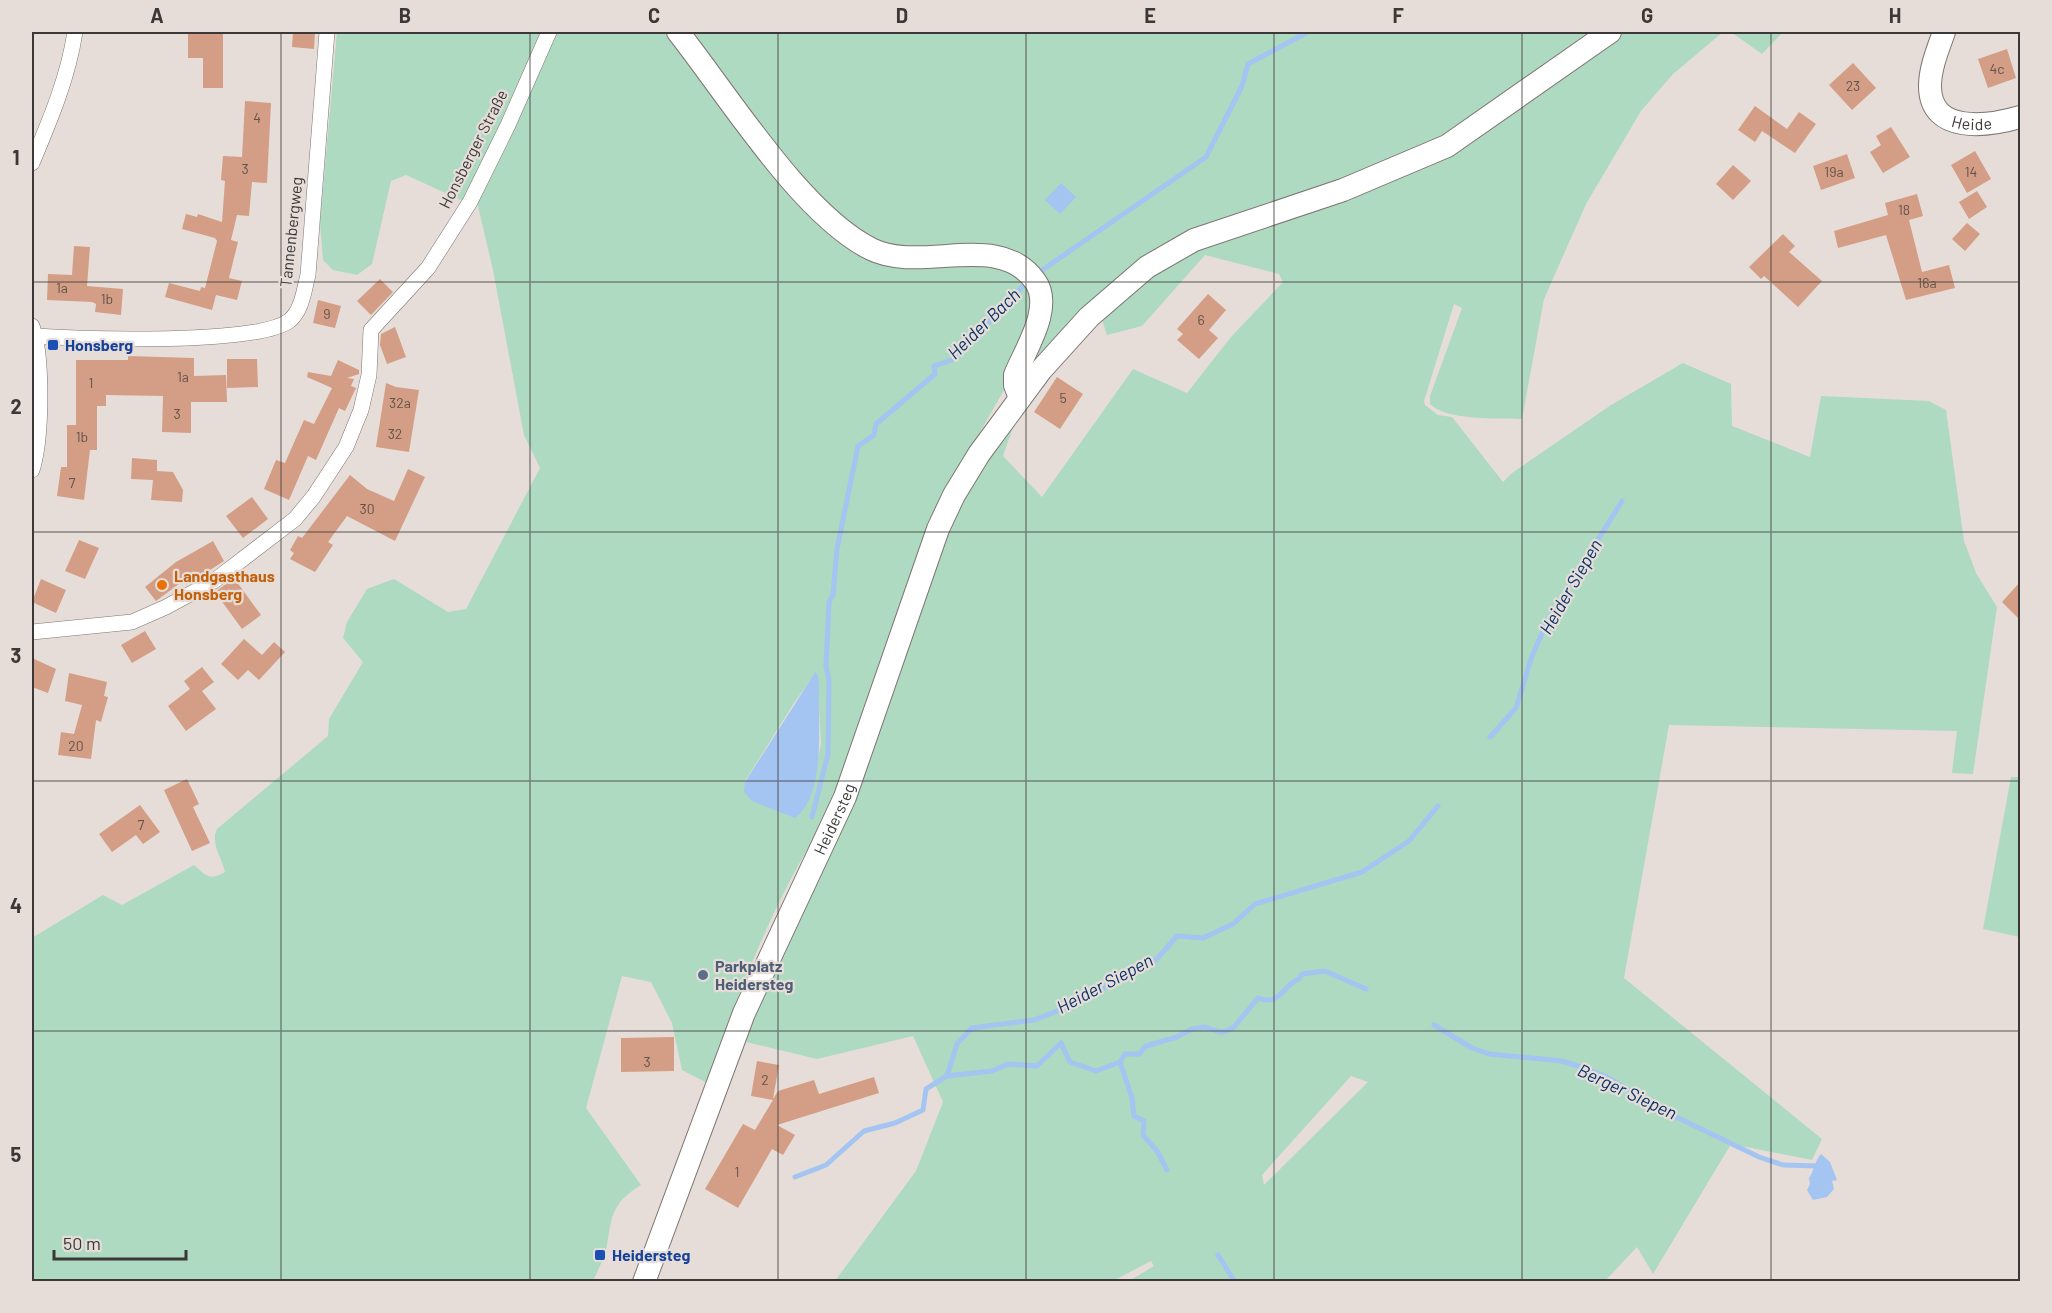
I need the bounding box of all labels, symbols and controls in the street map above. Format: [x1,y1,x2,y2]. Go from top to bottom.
text: A [150,3,164,27]
text: B [399,3,411,27]
text: C [648,3,660,27]
text: D [896,3,908,27]
text: E [1144,3,1156,27]
text: F [1392,3,1404,27]
text: G [1641,3,1653,27]
text: H [1889,3,1901,27]
house number: 4c [1990,60,2005,77]
house number: 23 [1846,77,1860,94]
street label: Honsberger Straße [434,86,511,211]
house number: 4 [253,109,261,126]
street label: Heide [1950,111,1993,133]
text: 1 [12,145,20,169]
house number: 3 [241,160,249,177]
house number: 19a [1824,163,1844,180]
house number: 14 [1965,163,1977,180]
street label: Tannenbergweg [275,176,306,288]
house number: 18 [1898,201,1910,218]
house number: 16a [1917,274,1937,291]
house number: 1a [56,279,68,296]
water label: Heider Bach [942,283,1024,363]
house number: 1b [101,290,113,307]
house number: 9 [323,305,331,322]
house number: 6 [1197,311,1205,328]
place label: Honsberg [65,335,133,354]
marker: Honsberg [46,338,60,352]
house number: 1a [177,368,189,385]
house number: 1 [89,374,93,391]
house number: 5 [1059,389,1067,406]
text: 2 [10,394,22,418]
house number: 32a [389,394,411,411]
house number: 3 [173,405,181,422]
house number: 32 [388,425,402,442]
house number: 1b [76,428,88,445]
house number: 7 [69,474,76,491]
house number: 30 [359,500,375,517]
water label: Heider Siepen [1534,535,1606,638]
place label: Landgasthaus Honsberg [174,566,275,603]
marker: Landgasthaus Honsberg [155,578,169,592]
text: 3 [11,643,21,667]
house number: 20 [68,737,84,754]
street label: Heidersteg [809,781,858,858]
house number: 7 [138,816,145,833]
text: 4 [10,893,22,917]
water label: Heider Siepen [1053,949,1157,1018]
place label: Parkplatz Heidersteg [715,956,793,993]
marker: Parkplatz Heidersteg [696,968,710,982]
house number: 3 [643,1053,651,1070]
water label: Berger Siepen [1574,1058,1681,1124]
house number: 2 [761,1071,769,1088]
text: 5 [11,1142,22,1166]
house number: 1 [735,1163,739,1180]
scale bar [54,1223,186,1261]
text: 50 m [63,1232,101,1254]
place label: Heidersteg [612,1245,690,1264]
marker: Heidersteg [593,1248,607,1262]

